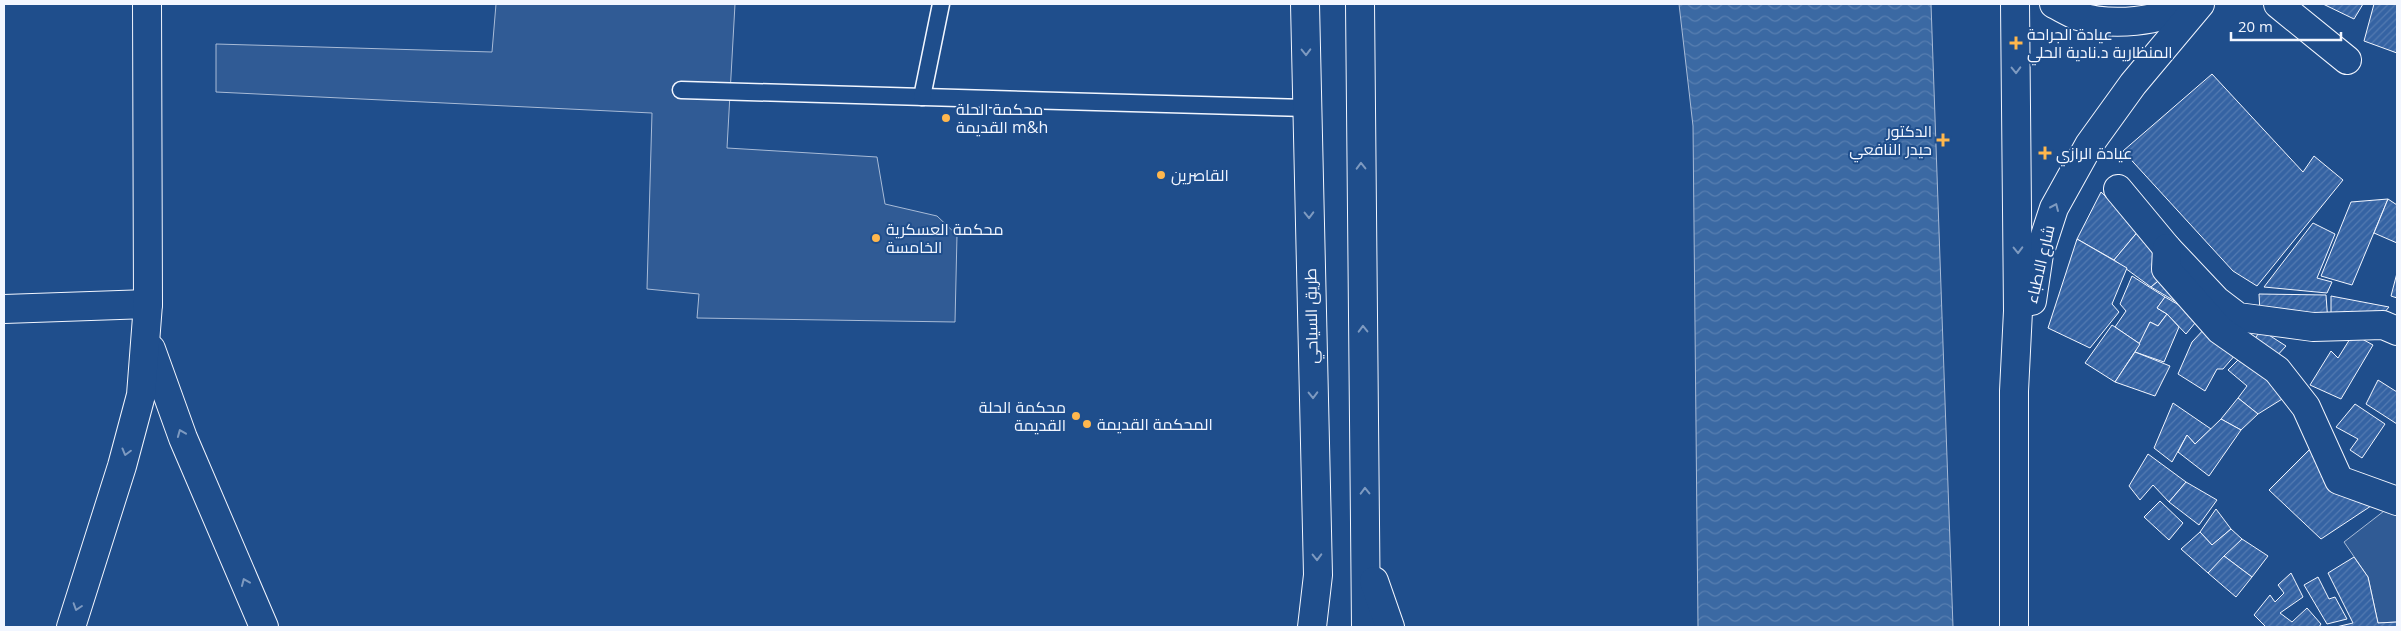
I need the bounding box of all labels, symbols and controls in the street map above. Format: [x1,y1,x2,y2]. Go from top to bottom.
scale bar [2231,10,2341,42]
text: 20 m [2238,16,2273,36]
place label: عيادة الجراحة المنظارية د.نادية الحلي [2027,23,2173,66]
marker: عيادة الجراحة المنظارية د.نادية الحلي [2009,36,2023,50]
one-way arrow [1301,49,1311,57]
one-way arrow [2011,66,2021,74]
place label: محكمة الحلة القديمة m&h [956,98,1048,138]
marker: محكمة الحلة القديمة m&h [940,112,952,124]
place label: الدكتور حيدر النافعي [1849,120,1932,163]
marker: الدكتور حيدر النافعي [1936,133,1950,147]
place label: عيادة الرازي [2056,142,2132,167]
marker: عيادة الرازي [2038,146,2052,160]
one-way arrow [1356,162,1367,170]
place label: القاصرين [1171,164,1229,186]
marker: القاصرين [1155,169,1167,181]
one-way arrow [2048,203,2059,212]
one-way arrow [1304,212,1314,219]
place label: محكمة العسكرية الخامسة [886,218,1003,258]
street label: شارع الاطباء [2020,223,2061,306]
marker: محكمة العسكرية الخامسة [870,232,882,244]
one-way arrow [2013,246,2023,254]
street label: طريق السياحي [1299,268,1326,364]
one-way arrow [1358,324,1368,332]
one-way arrow [1308,392,1318,399]
place label: محكمة الحلة القديمة [979,396,1066,436]
marker: محكمة الحلة القديمة [1070,410,1082,422]
place label: المحكمة القديمة [1097,413,1213,435]
marker: المحكمة القديمة [1081,418,1093,430]
one-way arrow [177,429,187,438]
one-way arrow [121,447,132,456]
one-way arrow [1360,487,1370,494]
one-way arrow [1312,554,1322,562]
one-way arrow [241,578,251,587]
one-way arrow [73,602,83,610]

